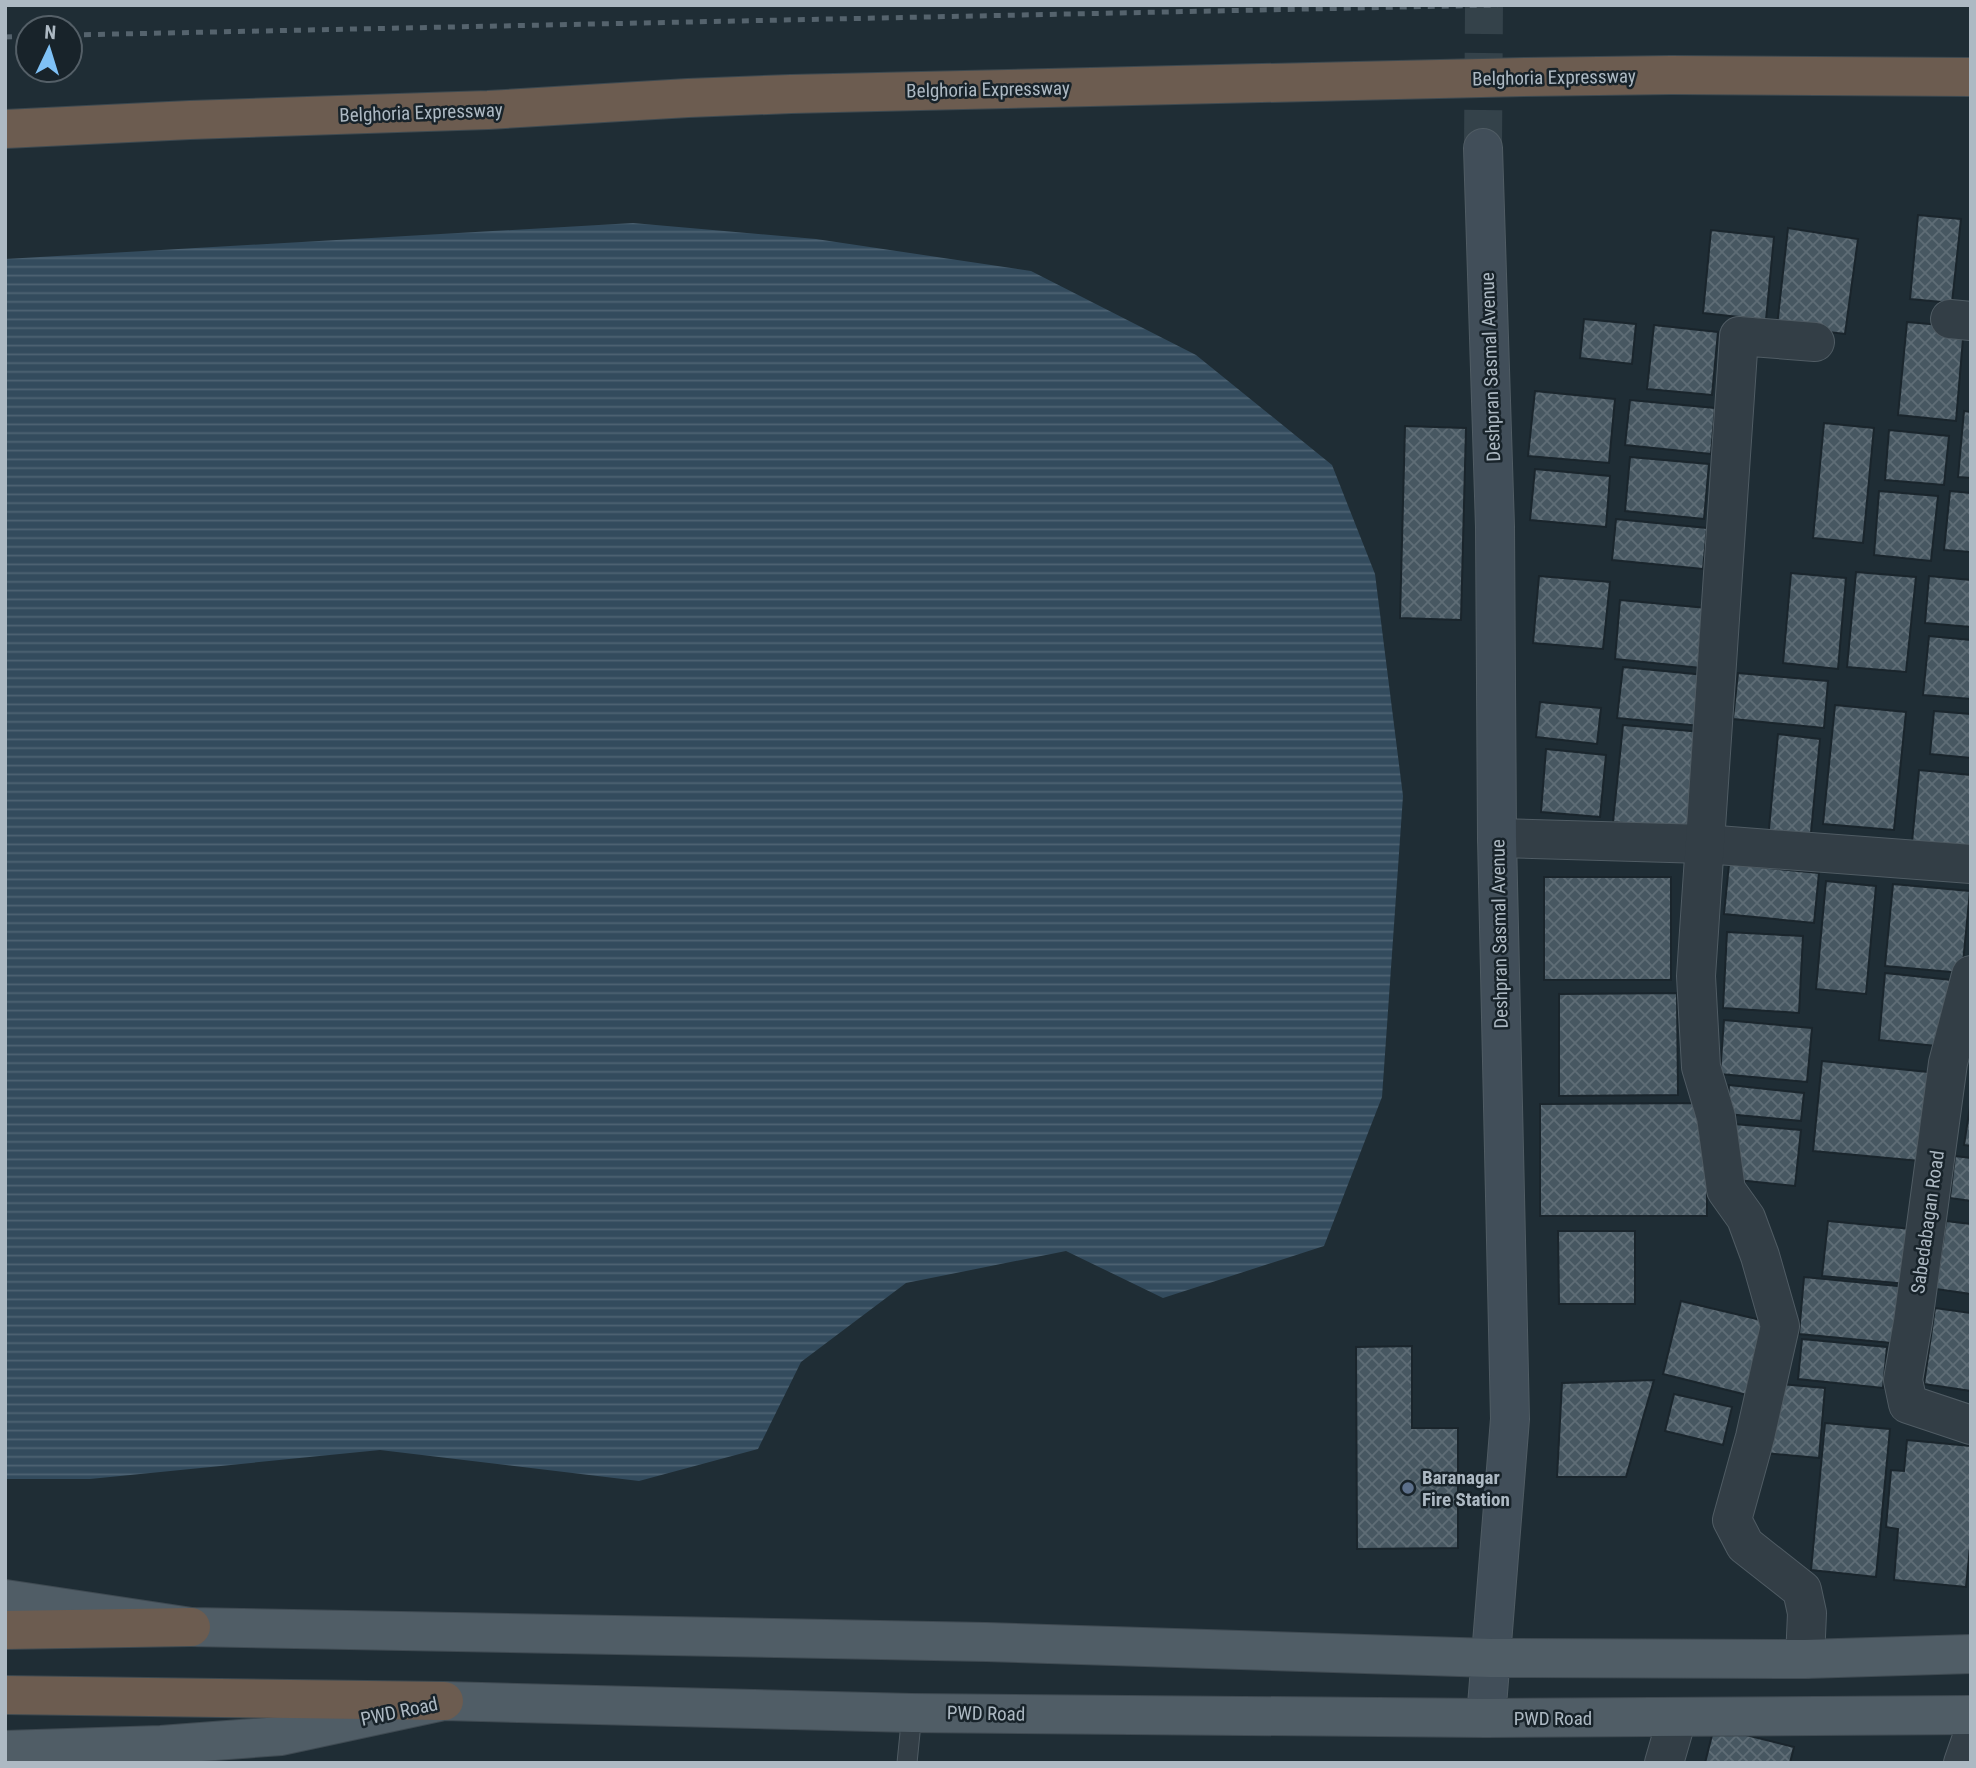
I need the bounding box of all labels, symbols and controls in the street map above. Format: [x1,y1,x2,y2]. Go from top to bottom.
north arrow [14,14,84,84]
text: N [44,21,57,44]
street label: Belghoria Expressway [1472,65,1636,90]
street label: Belghoria Expressway [906,77,1070,102]
street label: Belghoria Expressway [339,98,503,127]
street label: Deshpran Sasmal Avenue [1476,272,1505,462]
street label: Deshpran Sasmal Avenue [1486,839,1513,1029]
street label: Sabedabagan Road [1906,1149,1949,1295]
place label: Baranagar Fire Station [1422,1466,1510,1511]
marker: Baranagar Fire Station [1400,1480,1416,1496]
street label: PWD Road [358,1692,440,1731]
street label: PWD Road [947,1701,1025,1726]
street label: PWD Road [1514,1707,1592,1730]

